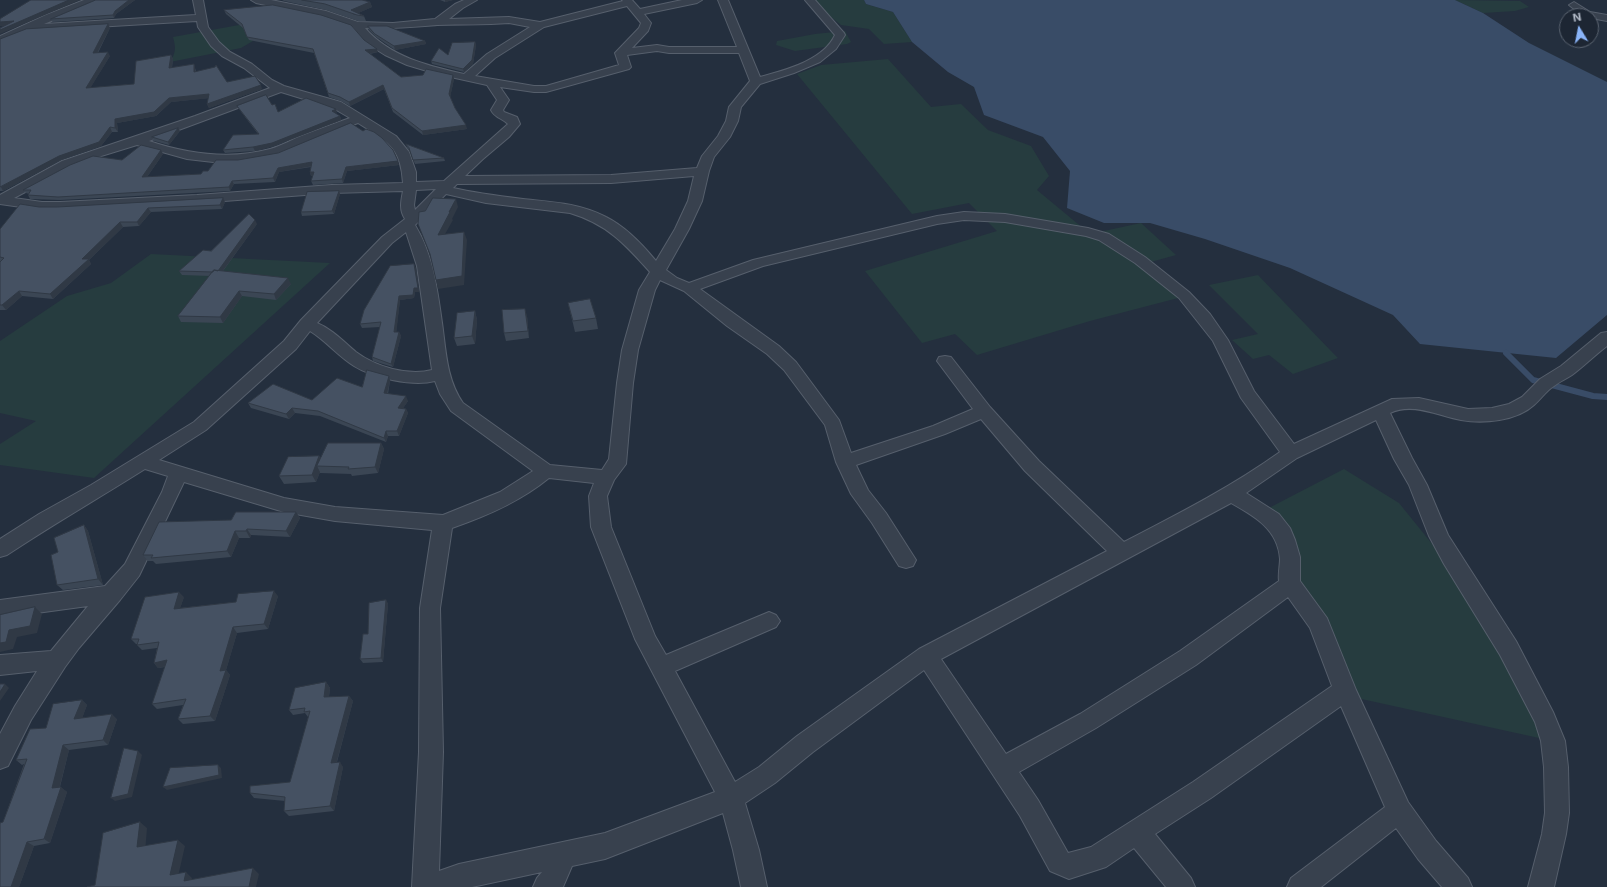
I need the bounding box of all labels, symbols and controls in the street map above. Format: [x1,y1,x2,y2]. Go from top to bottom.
north arrow [1559,8,1599,48]
text: N [1572,10,1582,25]

